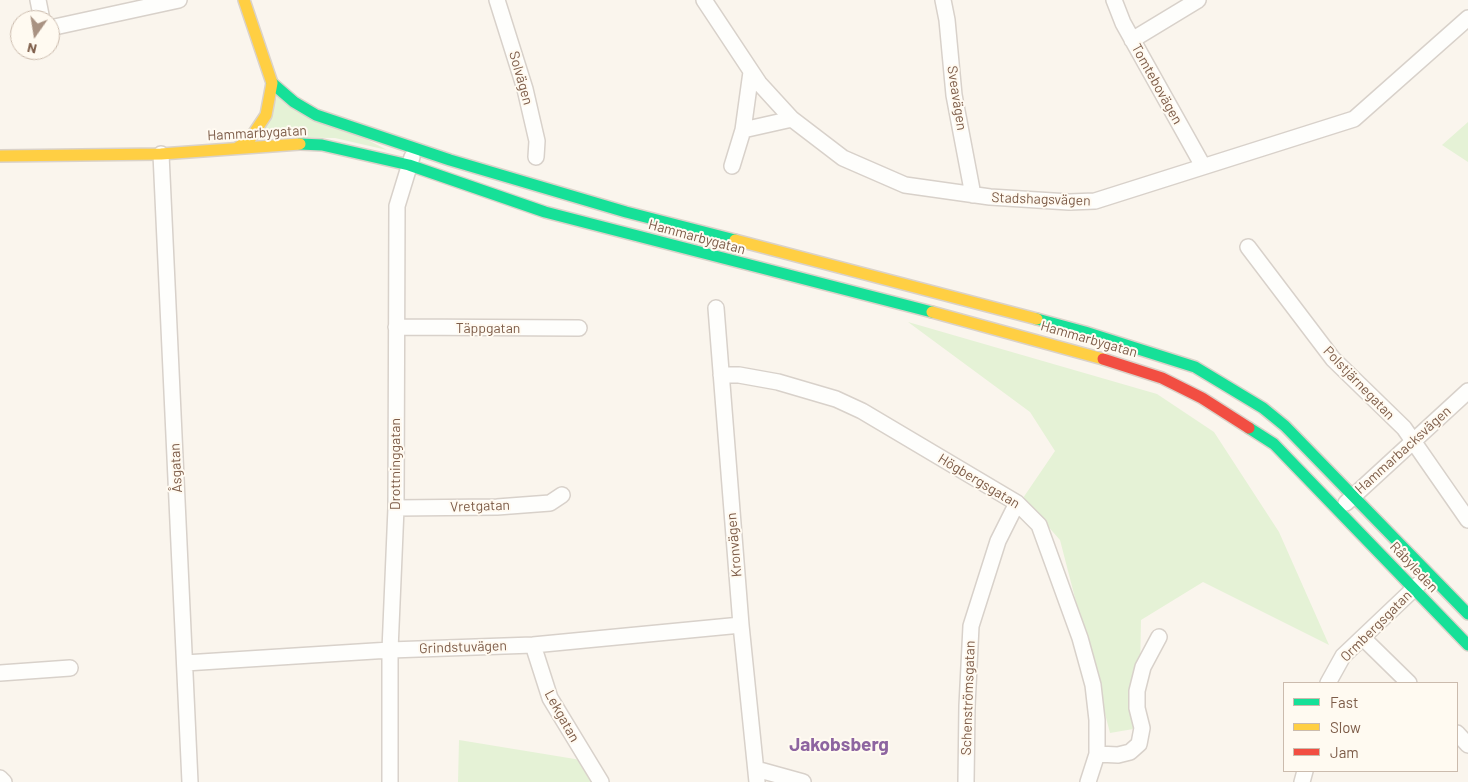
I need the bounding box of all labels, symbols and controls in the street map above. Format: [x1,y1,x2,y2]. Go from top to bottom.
north arrow [10,10,60,60]
text: N [25,40,38,58]
street label: Tomtebovägen [1128,41,1186,127]
street label: Solvägen [505,49,537,107]
street label: Sveavägen [944,64,970,132]
street label: Hammarbygatan [207,122,307,144]
street label: Stadshagsvägen [991,189,1091,209]
street label: Hammarbygatan [647,216,747,258]
street label: Hammarbygatan [1039,317,1139,361]
street label: Täppgatan [456,320,520,336]
street label: Polstjärnegatan [1320,343,1398,423]
street label: Hammarbacksvägen [1352,403,1454,497]
street label: Drottninggatan [387,418,403,510]
street label: Åsgatan [166,443,186,493]
street label: Högbergsgatan [935,450,1023,512]
street label: Vretgatan [450,497,510,515]
street label: Kronvägen [723,512,745,578]
street label: Råbyleden [1386,538,1442,596]
street label: Ormbergsgatan [1337,587,1415,665]
street label: Grindstuvägen [419,637,507,657]
street label: Schenströmsgatan [958,640,978,756]
legend [1283,682,1458,772]
street label: Lekgatan [541,687,583,745]
text: Fast [1330,693,1358,711]
text: Slow [1330,718,1361,736]
district label: Jakobsberg [789,734,889,756]
text: Jam [1330,743,1359,761]

